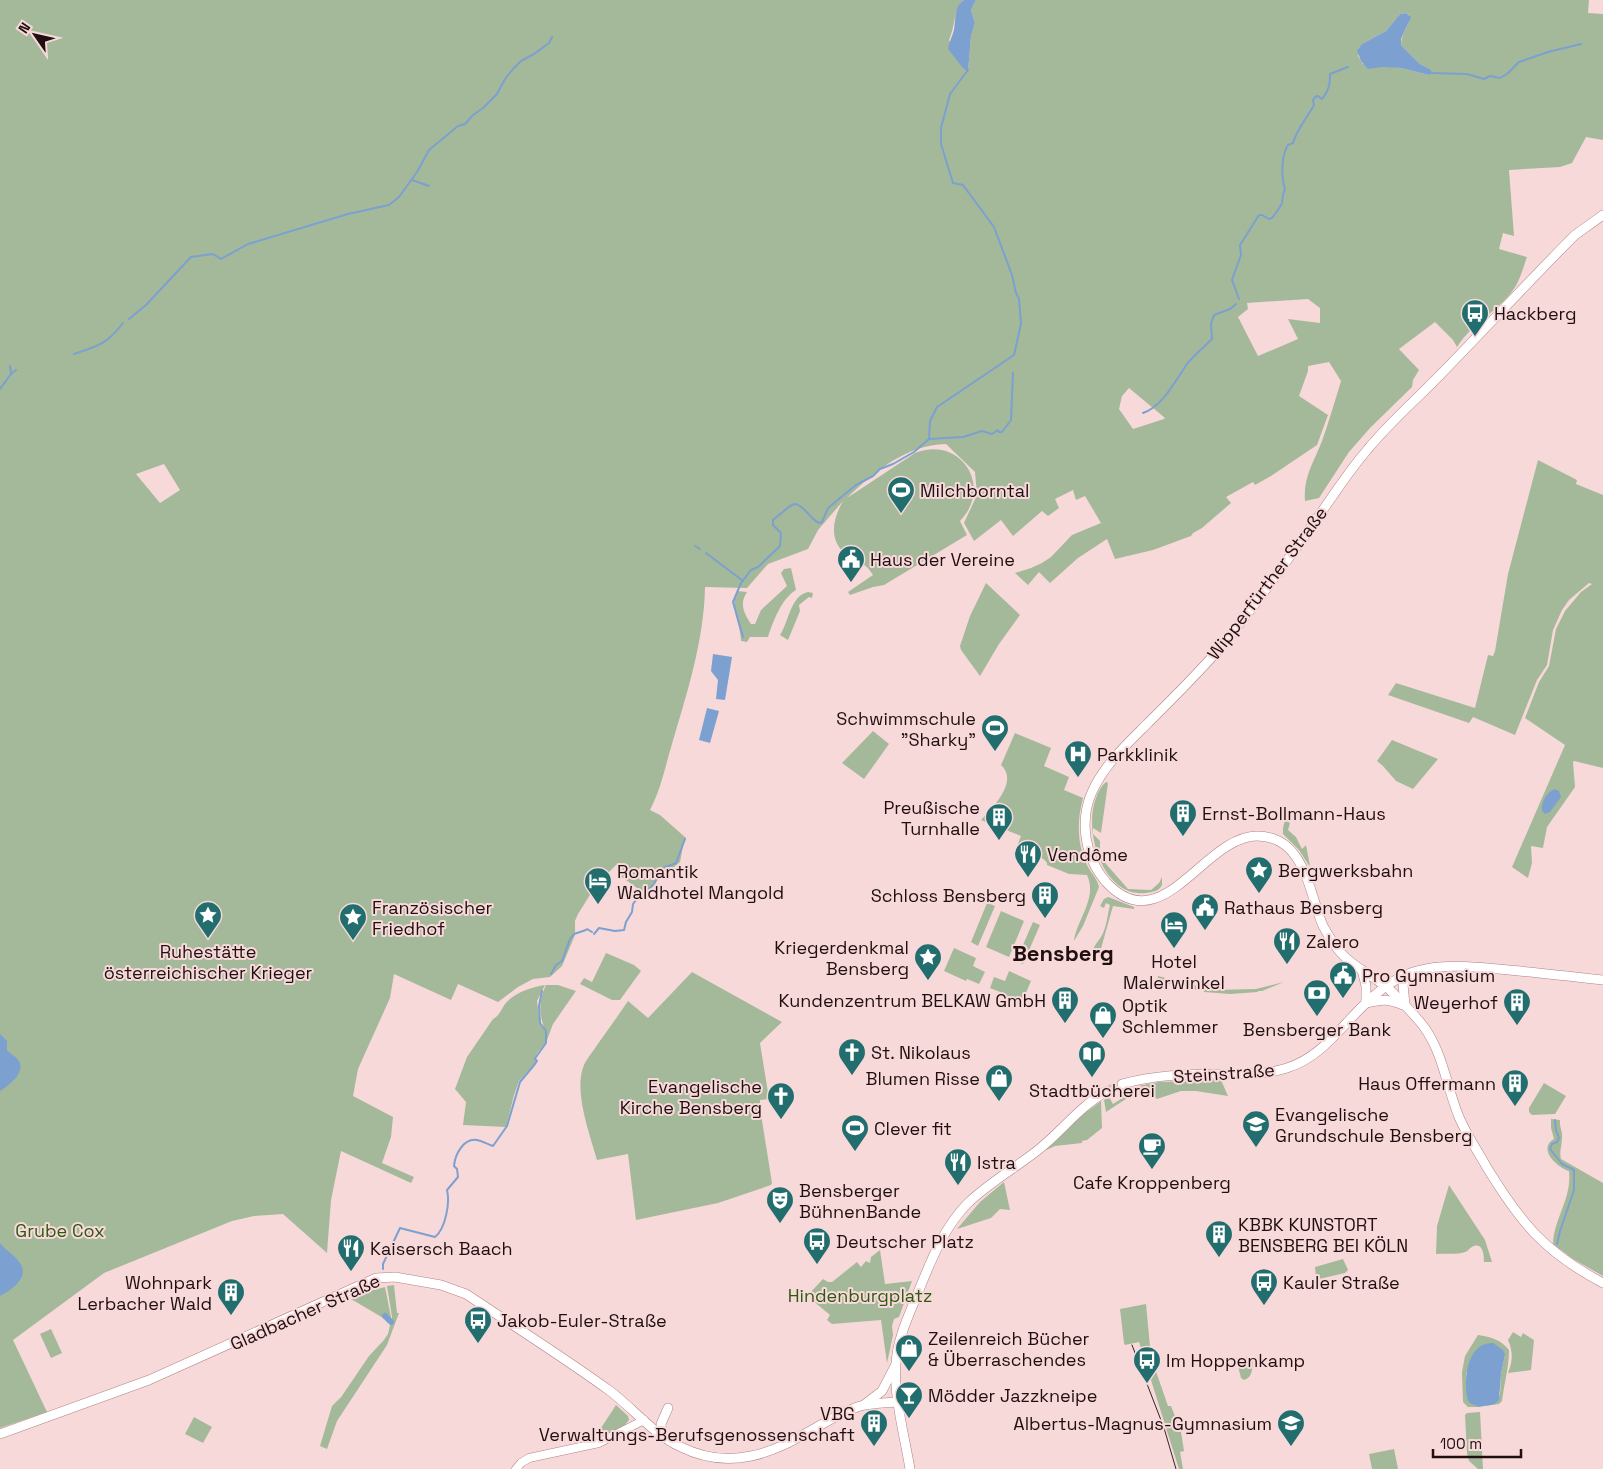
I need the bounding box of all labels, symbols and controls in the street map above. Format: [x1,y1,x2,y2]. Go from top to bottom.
north arrow [10,10,60,60]
text: N [14,19,34,37]
bus stop icon: Hackberg [1460,298,1490,337]
place label: Hackberg [1494,302,1577,325]
sports icon: Milchborntal [886,475,916,514]
place label: Milchborntal [920,479,1029,502]
street label: Wipperfürther Straße [1202,502,1332,664]
public building icon: Haus der Vereine [836,544,866,583]
place label: Haus der Vereine [870,548,1015,571]
place label: Schwimmschule "Sharky" [836,707,976,751]
sports icon: Schwimmschule "Sharky" [980,713,1010,752]
hospital icon: Parkklinik [1063,739,1093,778]
place label: Parkklinik [1097,743,1178,766]
place label: Preußische Turnhalle [883,796,980,840]
building icon: Ernst-Bollmann-Haus [1168,798,1198,837]
building icon: Preußische Turnhalle [984,802,1014,841]
place label: Ernst-Bollmann-Haus [1202,802,1386,825]
restaurant icon: Vendôme [1013,839,1043,878]
place label: Vendôme [1047,843,1128,866]
place icon: Bergwerksbahn [1244,855,1274,894]
place label: Bergwerksbahn [1278,859,1413,882]
place label: Romantik Waldhotel Mangold [617,860,784,904]
hotel icon: Romantik Waldhotel Mangold [583,866,613,905]
building icon: Schloss Bensberg [1030,880,1060,919]
place label: Schloss Bensberg [871,884,1026,907]
public building icon: Rathaus Bensberg [1190,892,1220,931]
place label: Französischer Friedhof [372,896,493,940]
place label: Rathaus Bensberg [1224,896,1383,919]
place icon: Ruhestätte österreichischer Krieger [193,900,223,939]
place icon: Französischer Friedhof [338,902,368,941]
hotel icon: Hotel Malerwinkel [1159,910,1189,949]
restaurant icon: Zalero [1272,926,1302,965]
place label: Zalero [1306,930,1359,953]
place label: Kriegerdenkmal Bensberg [774,936,909,980]
district label: Bensberg [1012,939,1114,967]
place label: Ruhestätte österreichischer Krieger [104,940,313,984]
place icon: Kriegerdenkmal Bensberg [913,942,943,981]
place label: Hotel Malerwinkel [1123,950,1225,994]
public building icon: Pro Gymnasium [1328,960,1358,999]
place label: Pro Gymnasium [1362,964,1495,987]
bank icon: Bensberger Bank [1302,978,1332,1017]
building icon: Kundenzentrum BELKAW GmbH [1050,985,1080,1024]
building icon: Weyerhof [1502,987,1532,1026]
place label: Kundenzentrum BELKAW GmbH [778,989,1046,1012]
place label: Weyerhof [1414,991,1498,1014]
place label: Optik Schlemmer [1122,994,1219,1038]
shop icon: Optik Schlemmer [1088,1000,1118,1039]
place label: Bensberger Bank [1243,1018,1392,1041]
church icon: St. Nikolaus [837,1037,867,1076]
library icon: Stadtbücherei [1077,1039,1107,1078]
place label: St. Nikolaus [871,1041,971,1064]
street label: Steinstraße [1173,1058,1275,1088]
shop icon: Blumen Risse [984,1063,1014,1102]
place label: Blumen Risse [865,1067,980,1090]
building icon: Haus Offermann [1500,1068,1530,1107]
place label: Haus Offermann [1358,1072,1496,1095]
place label: Evangelische Kirche Bensberg [620,1075,762,1119]
place label: Stadtbücherei [1029,1079,1155,1102]
church icon: Evangelische Kirche Bensberg [766,1081,796,1120]
place label: Evangelische Grundschule Bensberg [1275,1103,1473,1147]
school or university icon: Evangelische Grundschule Bensberg [1241,1109,1271,1148]
sports icon: Clever fit [840,1113,870,1152]
place label: Clever fit [874,1117,952,1140]
cafe icon: Cafe Kroppenberg [1137,1131,1167,1170]
restaurant icon: Istra [943,1147,973,1186]
place label: Istra [977,1151,1016,1174]
place label: Cafe Kroppenberg [1073,1171,1231,1194]
place label: Bensberger BühnenBande [799,1179,921,1223]
theatre icon: Bensberger BühnenBande [765,1185,795,1224]
place label: KBBK KUNSTORT BENSBERG BEI KÖLN [1238,1213,1408,1257]
park label: Grube Cox [15,1219,105,1242]
building icon: KBBK KUNSTORT BENSBERG BEI KÖLN [1204,1219,1234,1258]
bus stop icon: Deutscher Platz [802,1226,832,1265]
place label: Deutscher Platz [836,1230,974,1253]
restaurant icon: Kaisersch Baach [336,1233,366,1272]
place label: Kaisersch Baach [370,1237,513,1260]
bus stop icon: Kauler Straße [1249,1267,1279,1306]
street label: Gladbacher Straße [226,1269,384,1355]
place label: Wohnpark Lerbacher Wald [77,1271,212,1315]
place label: Kauler Straße [1283,1271,1400,1294]
building icon: Wohnpark Lerbacher Wald [216,1277,246,1316]
park label: Hindenburgplatz [788,1284,932,1307]
bus stop icon: Jakob-Euler-Straße [463,1305,493,1344]
place label: Jakob-Euler-Straße [497,1309,667,1332]
place label: Zeilenreich Bücher & Überraschendes [928,1327,1090,1371]
shop icon: Zeilenreich Bücher & Überraschendes [894,1333,924,1372]
bus stop icon: Im Hoppenkamp [1132,1345,1162,1384]
place label: Im Hoppenkamp [1166,1349,1305,1372]
bar icon: Mödder Jazzkneipe [894,1380,924,1419]
place label: Mödder Jazzkneipe [928,1384,1097,1407]
place label: VBG Verwaltungs-Berufsgenossenschaft [539,1402,855,1446]
building icon: VBG Verwaltungs-Berufsgenossenschaft [859,1408,889,1447]
school or university icon: Albertus-Magnus-Gymnasium [1276,1408,1306,1447]
place label: Albertus-Magnus-Gymnasium [1013,1412,1272,1435]
scale bar [1433,1426,1520,1458]
text: 100 m [1440,1434,1482,1453]

